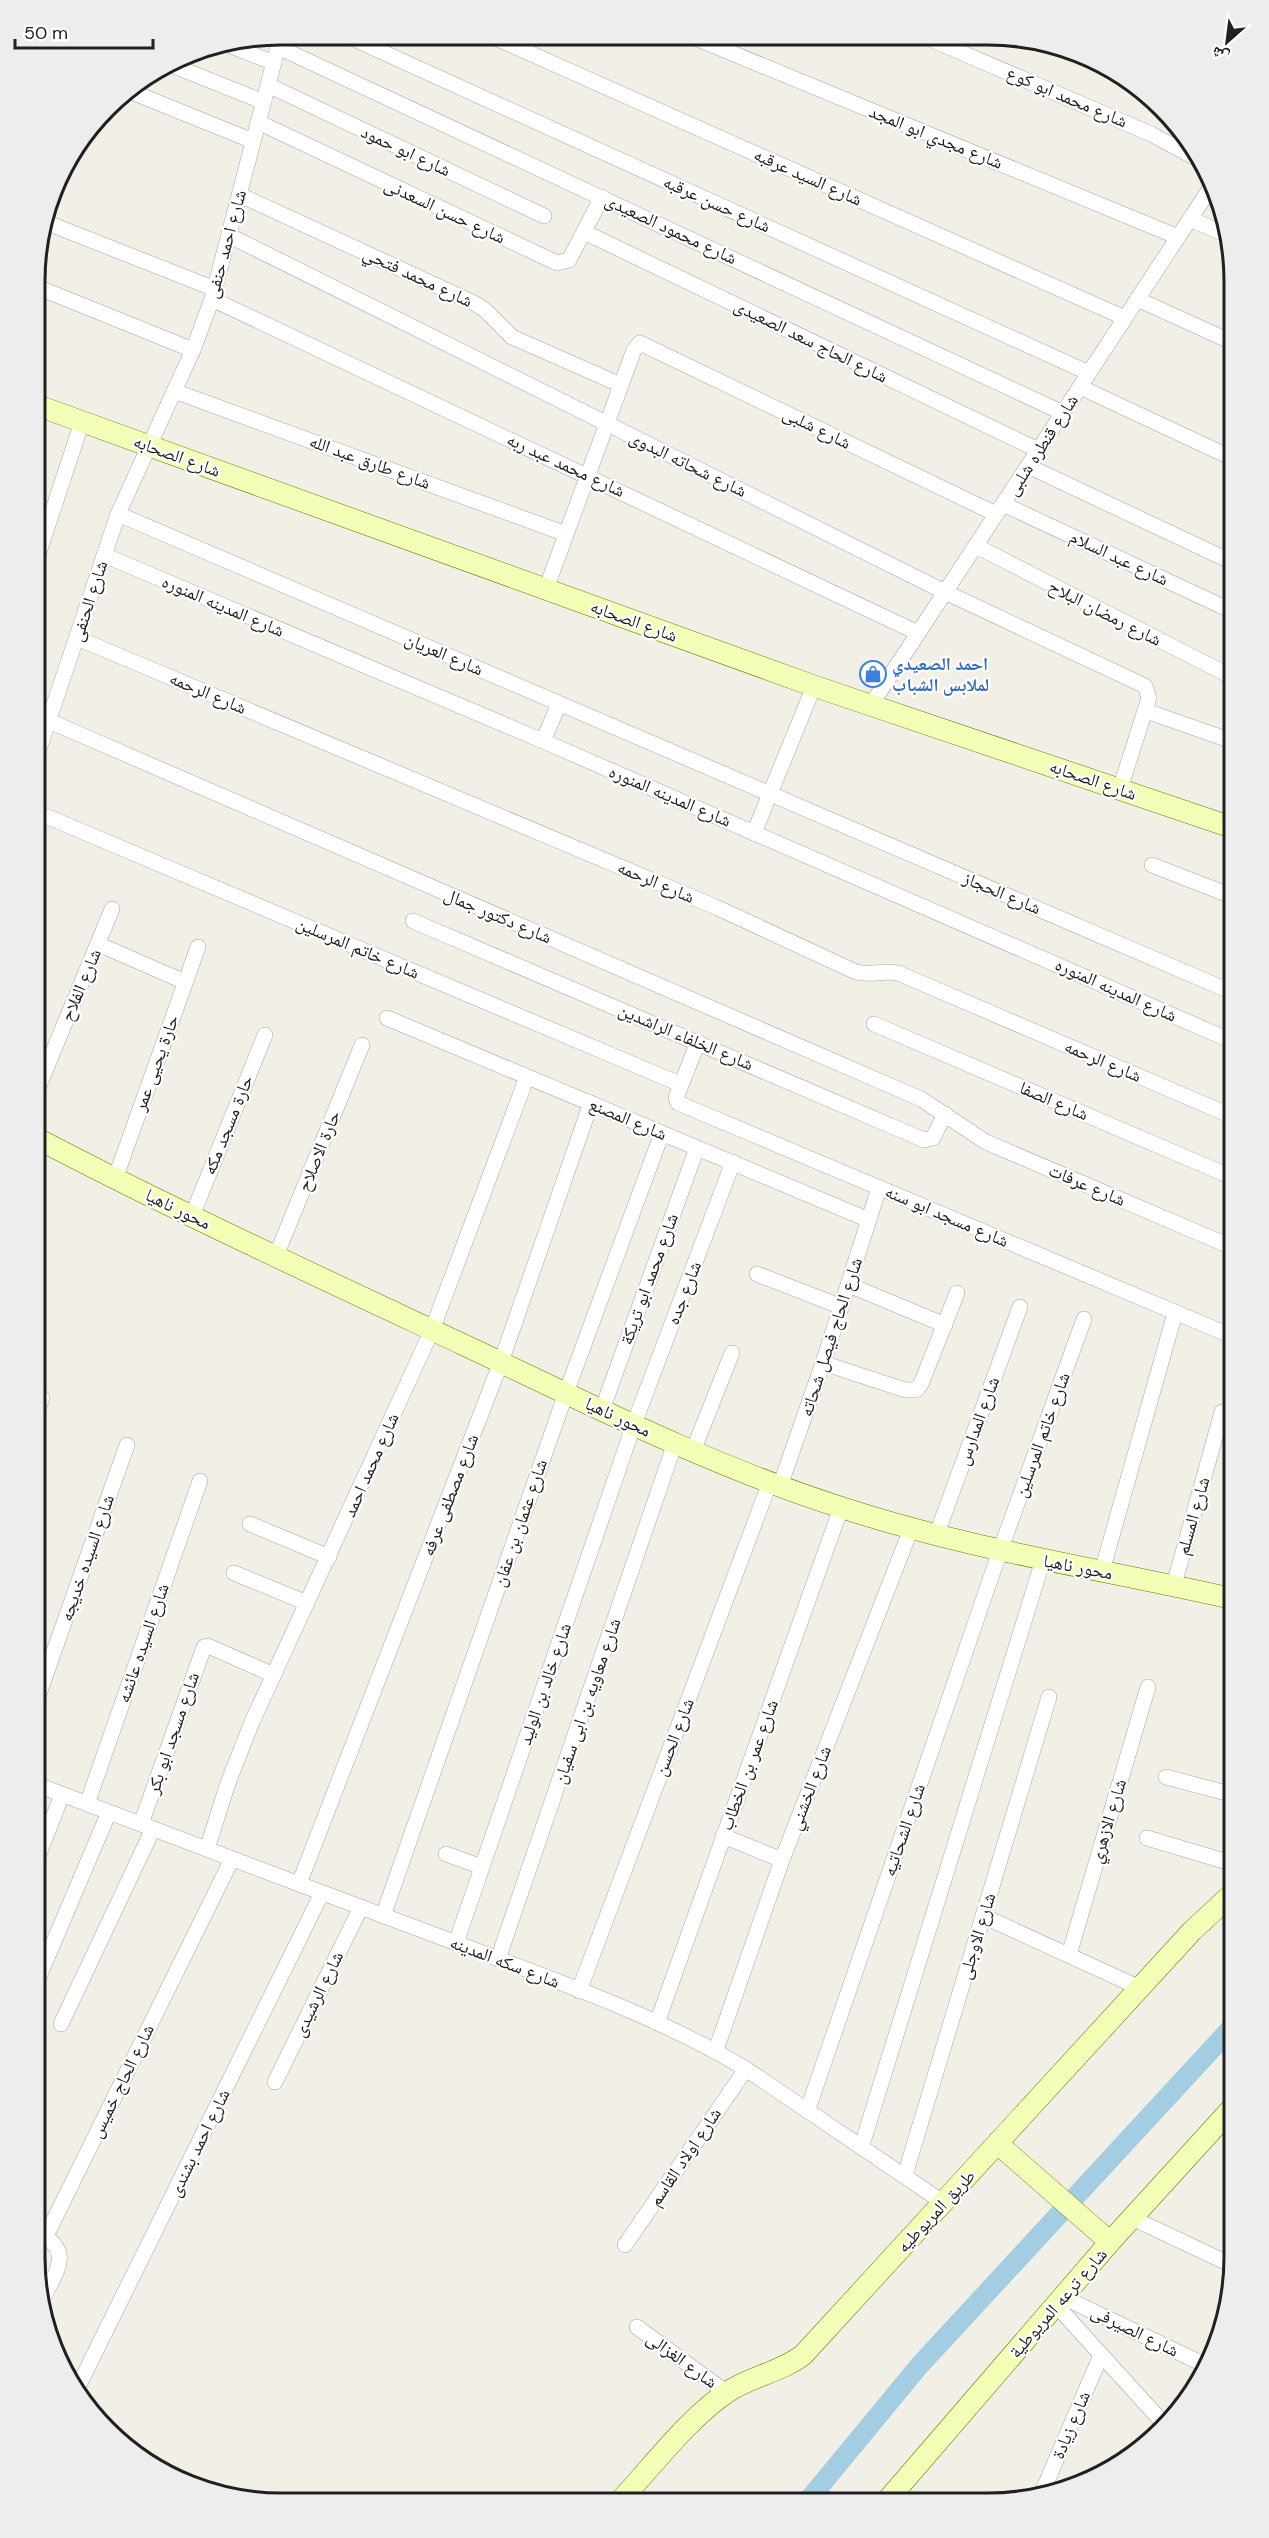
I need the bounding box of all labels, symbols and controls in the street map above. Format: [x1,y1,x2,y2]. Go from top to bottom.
scale bar [15,12,153,50]
north arrow [1197,12,1257,72]
text: 50 m [24,21,68,45]
text: ش [1208,42,1233,68]
street label: شارع محمد ابو كوع [1003,61,1131,133]
street label: شارع مجدي ابو المجد [865,99,1006,177]
street label: شارع ابو حمود [357,120,455,182]
street label: شارع السيد عرقبه [750,142,866,212]
street label: شارع حسن عرقبه [660,170,774,238]
street label: شارع حسن السعدنى [381,172,509,250]
street label: شارع احمد حنفى [200,187,252,301]
street label: شارع محمود الصعيدى [601,188,741,270]
street label: شارع محمد فتحي [358,241,477,315]
street label: شارع الحاج سعد الصعيدى [730,293,892,389]
street label: شارع قنطره شلبى [1000,390,1084,500]
street label: شارع شلبى [779,401,855,455]
street label: شارع شحاته البدوى [625,425,751,503]
street label: شارع محمد عبد ربه [503,427,629,503]
street label: شارع الصحابه [130,429,224,483]
street label: شارع طارق عبد الله [306,429,434,495]
street label: شارع عبد السلام [1066,525,1172,591]
street label: شارع الحنفى [65,557,113,645]
street label: شارع المدينه المنوره [158,569,288,643]
street label: شارع رمضان البلاح [1044,574,1166,652]
street label: شارع الصحابه [587,594,681,648]
street label: شارع العريان [401,627,487,681]
place label: احمد الصعيدي لملابس الشباب [892,652,989,697]
shop icon: احمد الصعيدي لملابس الشباب [858,659,888,689]
street label: شارع الرحمه [166,666,250,720]
street label: شارع الصحابه [1046,754,1140,806]
street label: شارع المدينه المنوره [605,759,735,833]
street label: شارع الرحمه [614,855,698,909]
street label: شارع الحجاز [958,865,1045,920]
street label: شارع دكتور جمال [441,883,555,949]
street label: شارع خاتم المرسلين [293,911,423,985]
street label: شارع الفلاح [55,945,107,1025]
street label: شارع المدينه المنوره [1051,952,1181,1028]
street label: شارع الخلفاء الراشدين [615,998,757,1076]
street label: حارة يحيى عمر [127,1012,184,1115]
street label: شارع الرحمه [1061,1034,1145,1088]
street label: حارة مسجد مكه [197,1072,259,1178]
street label: شارع الصفا [1016,1076,1092,1126]
street label: شارع المصنع [585,1092,671,1146]
street label: حارة الاصلاح [292,1107,346,1195]
street label: شارع عرفات [1045,1158,1129,1212]
street label: شارع مسجد ابو سنه [881,1179,1013,1253]
street label: محور ناهيا [141,1183,215,1235]
street label: شارع محمد ابو تريكة [614,1210,684,1348]
street label: شارع الحاج فيصل شحاته [794,1254,868,1420]
street label: شارع جده [661,1258,707,1328]
street label: شارع خاتم المرسلين [1008,1369,1076,1501]
street label: شارع المدارس [951,1373,1005,1469]
street label: محور ناهيا [581,1391,655,1443]
street label: شارع محمد احمد [337,1409,405,1521]
street label: شارع مصطفى عرفه [416,1431,484,1559]
street label: شارع عثمان بن عفان [487,1456,553,1590]
street label: شارع المسلم [1170,1474,1216,1558]
street label: شارع السيده خديجه [54,1491,120,1625]
street label: محور ناهيا [1041,1549,1115,1585]
street label: شارع السيده عائشه [111,1580,175,1706]
street label: شارع معاويه بن ابى سفيان [547,1615,627,1787]
street label: شارع خالد بن الوليد [513,1620,577,1748]
street label: شارع مسجد ابو بكر [141,1669,205,1798]
street label: شارع الحسن [648,1695,700,1779]
street label: شارع عمر بن الخطاب [714,1696,784,1834]
street label: شارع الخشني [783,1742,839,1835]
street label: شارع الازهري [1084,1776,1135,1867]
street label: شارع الشحاتيه [877,1781,931,1879]
street label: شارع الاوجلى [952,1890,1002,1982]
street label: شارع سكه المدينه [447,1930,563,1994]
street label: شارع الرشيدى [287,1947,349,2041]
street label: شارع الحاج خميس [84,2020,160,2142]
street label: شارع احمد بشندى [163,2085,235,2201]
street label: شارع اولاد القاسم [643,2103,727,2211]
street label: طريق المريوطيه [891,2164,981,2258]
street label: شارع ترعه المريوطية [1004,2243,1112,2363]
street label: شارع الصيرفى [1087,2299,1183,2363]
street label: شارع الغزالى [642,2326,722,2394]
street label: شارع زيادة [1046,2387,1096,2463]

